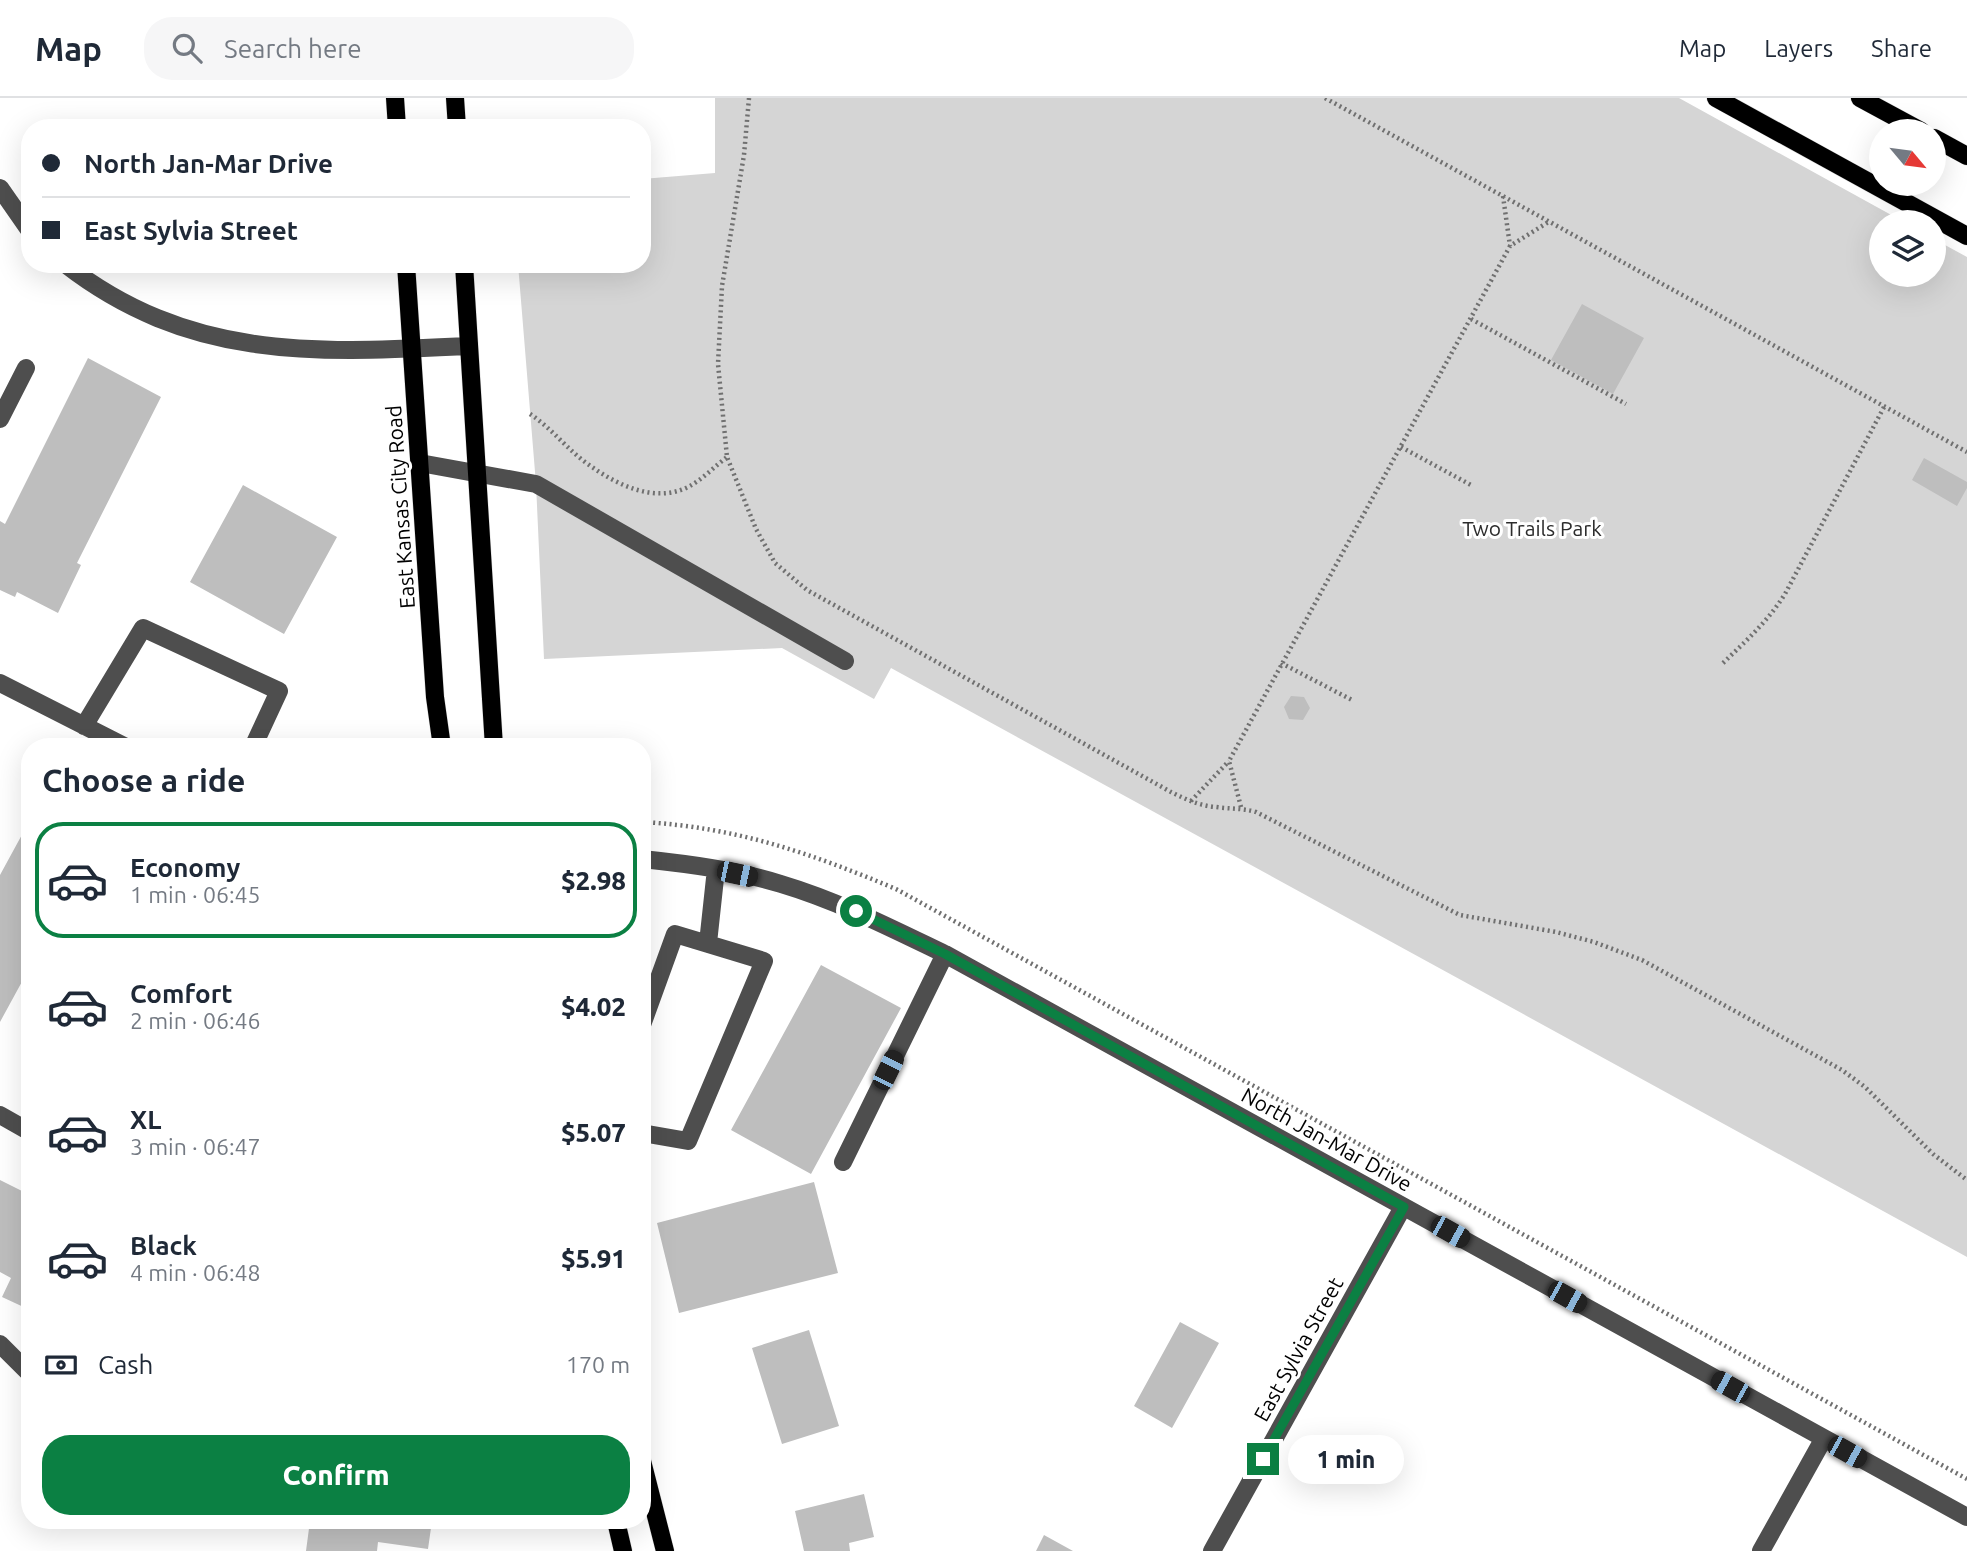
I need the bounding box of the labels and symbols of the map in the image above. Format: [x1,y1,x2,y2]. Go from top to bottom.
north arrow [1869,119,1946,196]
street label: East Kansas City Road [381,405,419,609]
park label: Two Trails Park [1462,516,1602,540]
car [715,859,760,889]
route start [840,895,872,927]
car [870,1047,907,1093]
street label: North Jan-Mar Drive [1238,1082,1416,1196]
car [1427,1213,1474,1251]
street label: East Sylvia Street [1249,1273,1347,1425]
car [1544,1278,1591,1316]
car [1707,1368,1754,1406]
car [1824,1433,1871,1471]
callout: 1 min [1288,1434,1403,1484]
route end [1247,1443,1279,1475]

